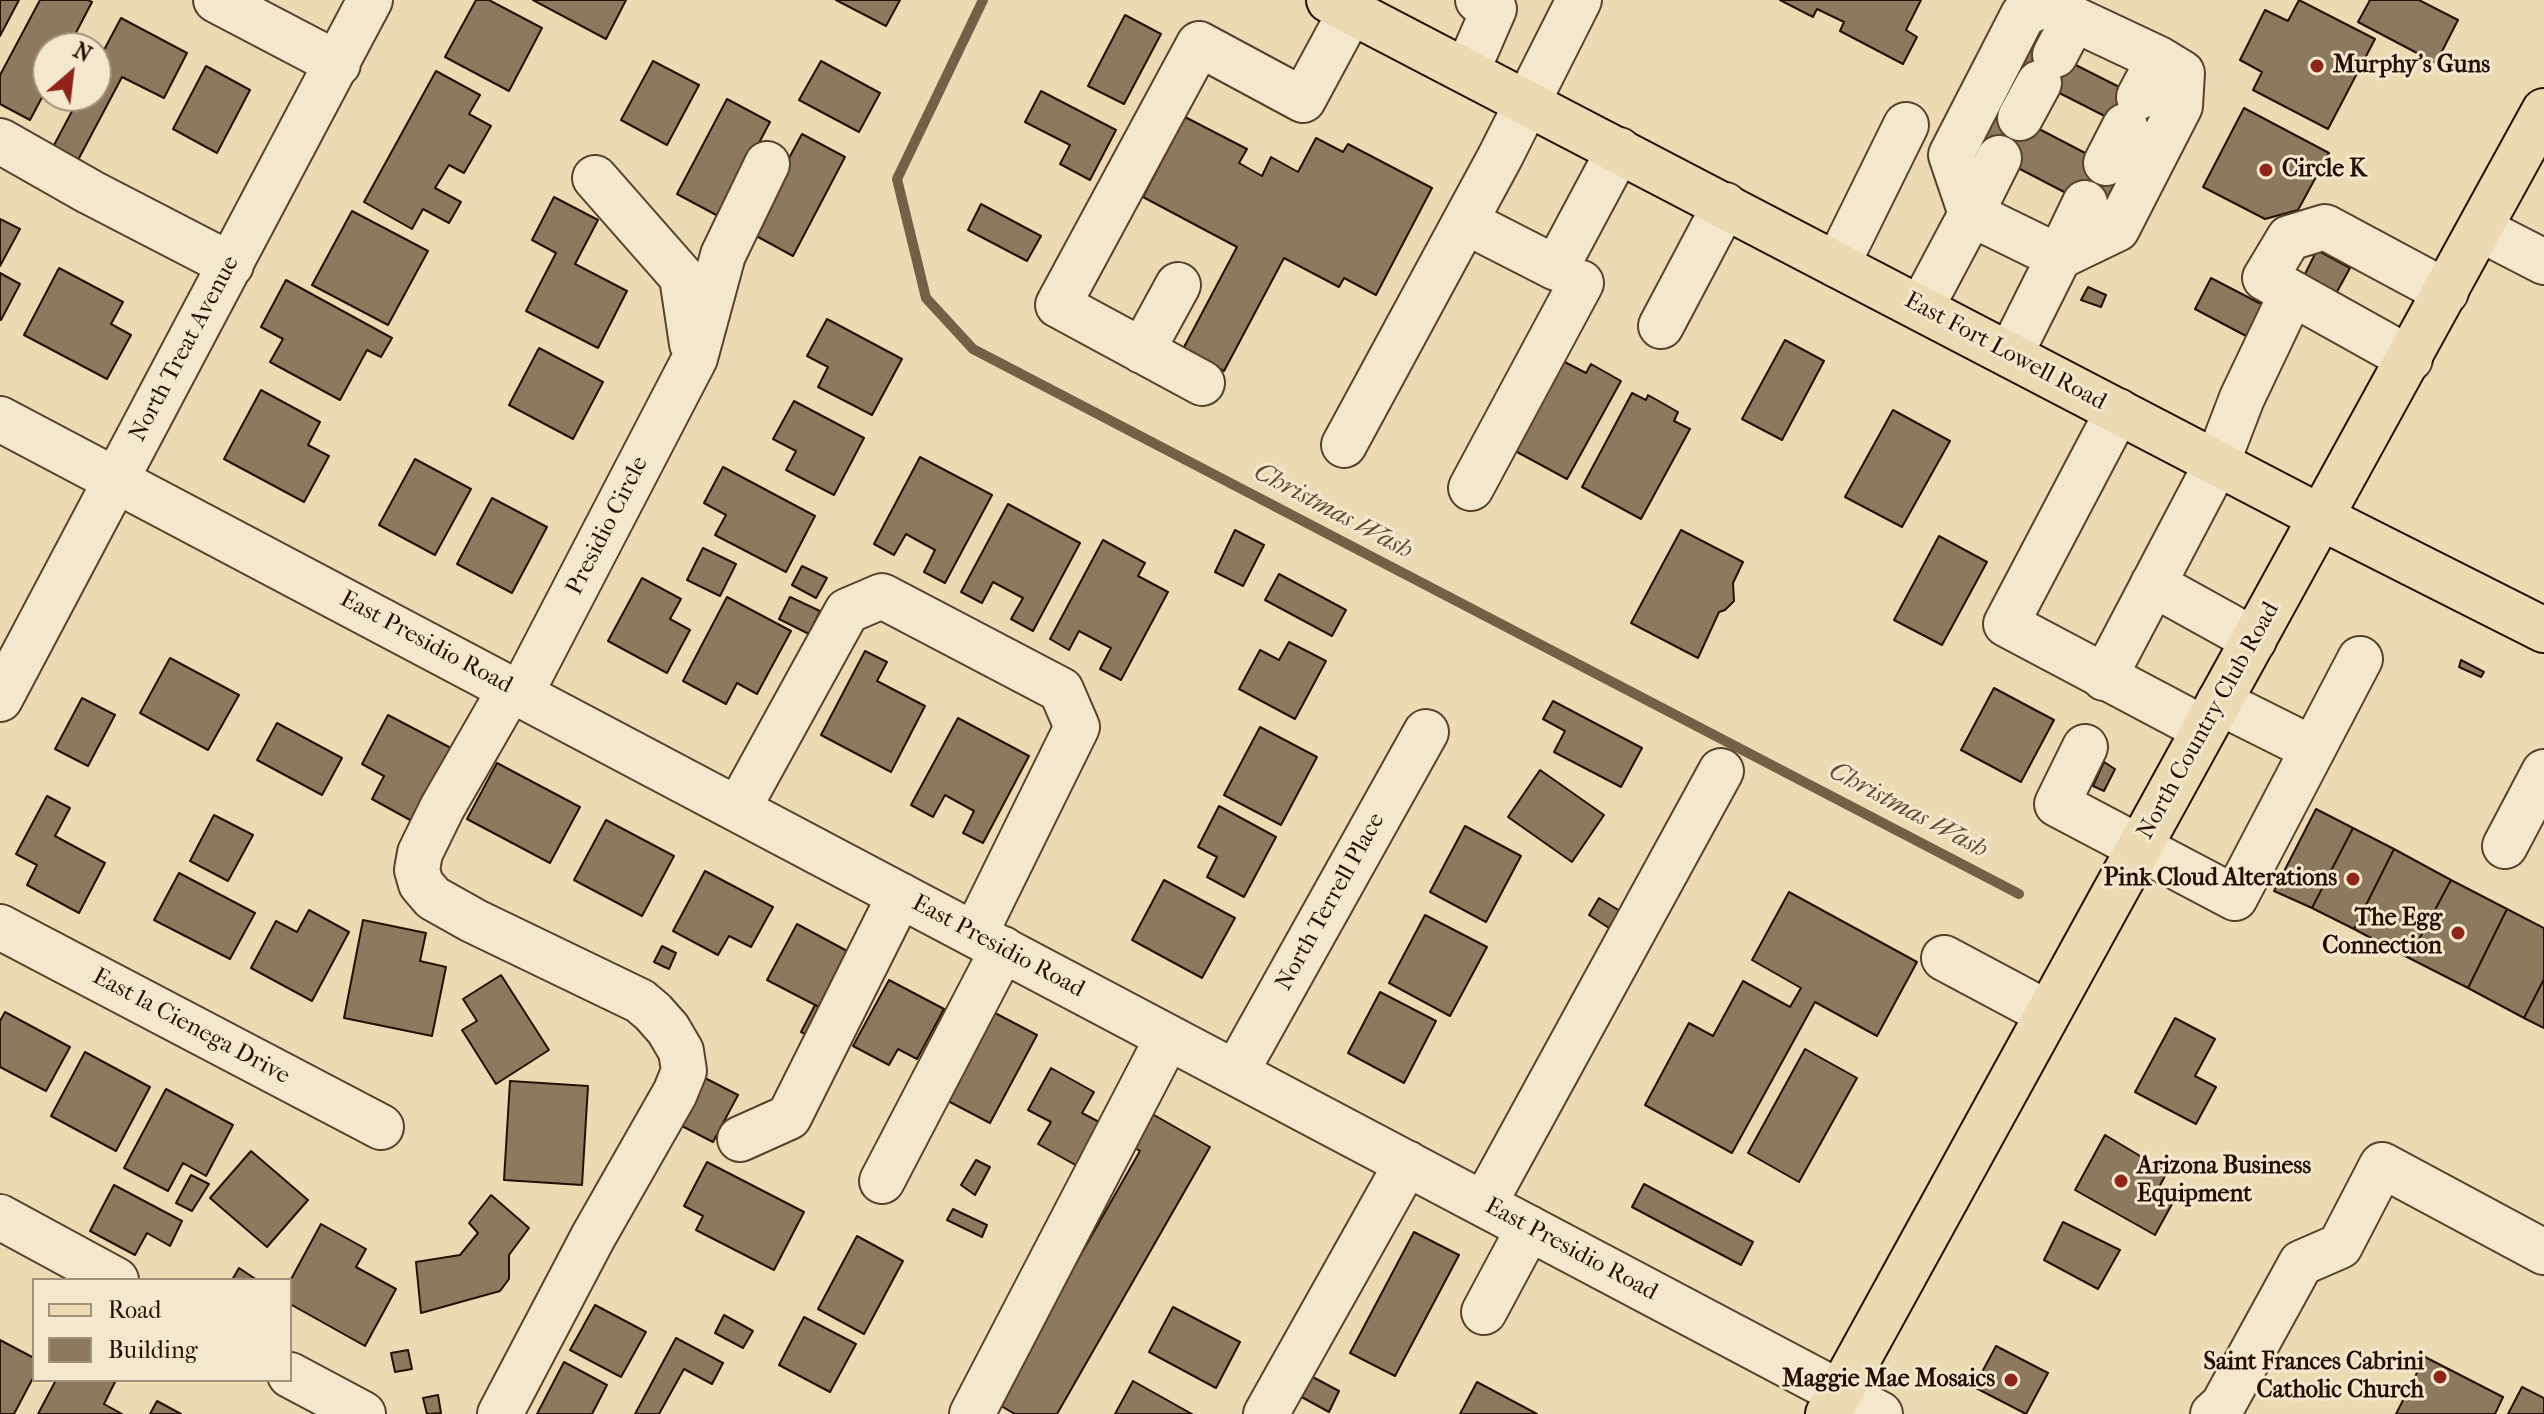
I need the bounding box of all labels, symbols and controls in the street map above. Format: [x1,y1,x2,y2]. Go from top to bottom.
north arrow [32,32,112,112]
text: N [69,37,96,68]
place label: Murphy's Guns [2333,52,2490,80]
marker: Murphy's Guns [2308,57,2326,75]
place label: Circle K [2282,156,2367,184]
marker: Circle K [2257,161,2275,179]
street label: North Treat Avenue [124,251,246,447]
street label: East Fort Lowell Road [1899,287,2111,417]
street label: Presidio Circle [561,452,655,600]
water label: Christmas Wash [1248,457,1418,567]
street label: East Presidio Road [335,585,517,701]
street label: North Country Club Road [2132,597,2286,845]
water label: Christmas Wash [1823,756,1993,866]
street label: North Terrell Place [1270,808,1392,996]
place label: Pink Cloud Alterations [2104,865,2337,893]
marker: Pink Cloud Alterations [2344,870,2362,888]
street label: East Presidio Road [907,889,1089,1005]
place label: The Egg Connection [2322,905,2442,961]
marker: The Egg Connection [2449,924,2467,942]
street label: East la Cienega Drive [87,963,295,1091]
place label: Arizona Business Equipment [2137,1153,2311,1209]
marker: Arizona Business Equipment [2112,1172,2130,1190]
street label: East Presidio Road [1480,1192,1662,1308]
legend [32,1278,292,1382]
text: Road [108,1296,161,1324]
text: Building [108,1336,198,1364]
place label: Saint Frances Cabrini Catholic Church [2204,1349,2424,1405]
place label: Maggie Mae Mosaics [1782,1366,1995,1394]
marker: Saint Frances Cabrini Catholic Church [2431,1368,2449,1386]
marker: Maggie Mae Mosaics [2002,1371,2020,1389]

